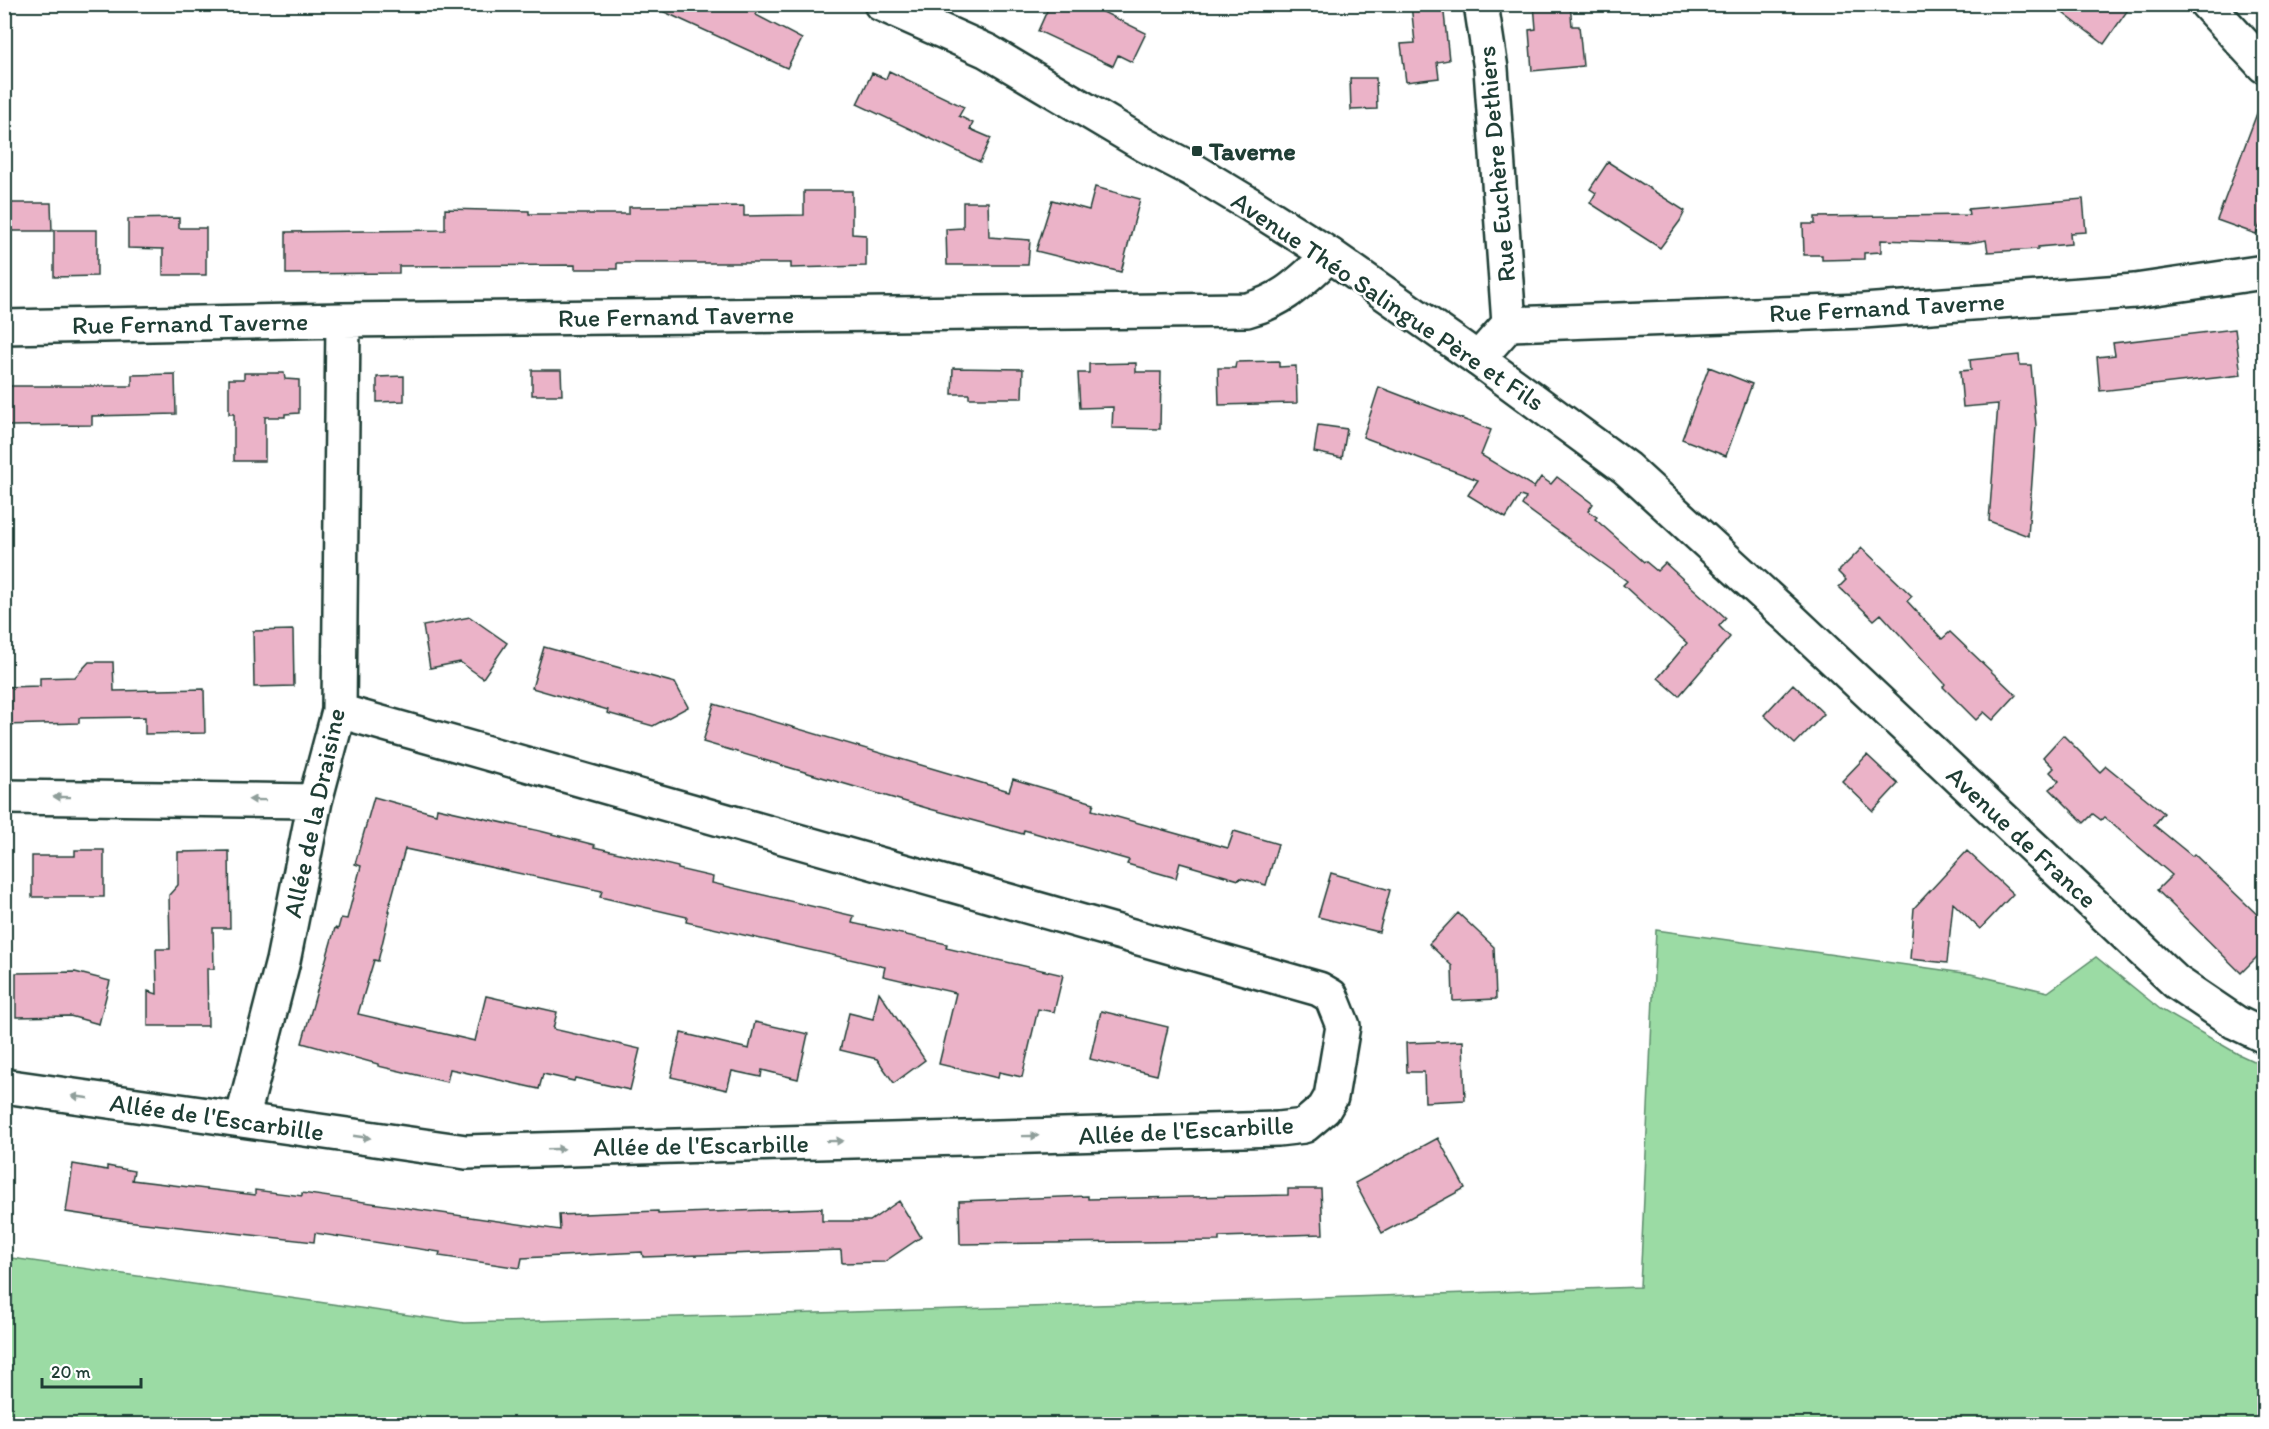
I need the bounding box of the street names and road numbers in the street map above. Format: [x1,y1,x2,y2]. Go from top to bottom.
street label: Rue Euchère Dethiers [1470,45,1522,283]
street label: Avenue Théo Salingue Père et Fils [1226,184,1550,418]
street label: Rue Fernand Taverne [1768,285,2006,329]
street label: Rue Fernand Taverne [558,298,794,334]
street label: Rue Fernand Taverne [72,305,308,341]
street label: Allée de la Draisine [276,705,352,921]
street label: Avenue de France [1940,759,2104,915]
street label: Allée de l'Escarbille [108,1086,326,1148]
street label: Allée de l'Escarbille [1077,1108,1295,1152]
street label: Allée de l'Escarbille [593,1127,809,1163]

